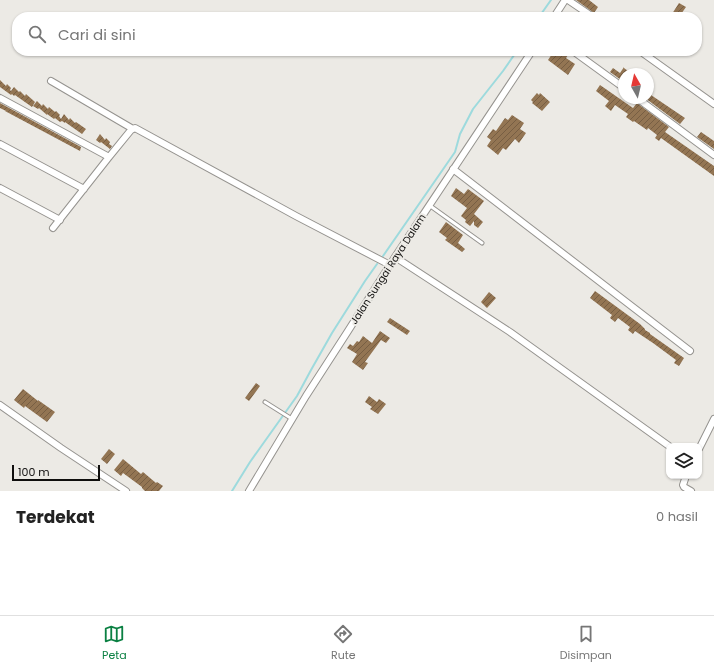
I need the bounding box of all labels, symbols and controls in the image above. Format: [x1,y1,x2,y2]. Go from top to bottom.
search box [12,12,702,56]
icon: search [26,23,48,45]
text: Cari di sini [58,24,136,45]
north arrow [618,68,654,104]
street label: Jalan Sungai Raya Dalam [347,211,429,327]
map controls [666,443,702,479]
button: layers [666,443,702,479]
scale bar [12,463,100,482]
text: 100 m [18,464,50,480]
text: Terdekat [16,505,95,529]
text: 0 hasil [656,507,698,526]
tab: Peta [102,623,127,664]
tab: Rute [331,623,356,664]
tab: Disimpan [560,623,612,664]

